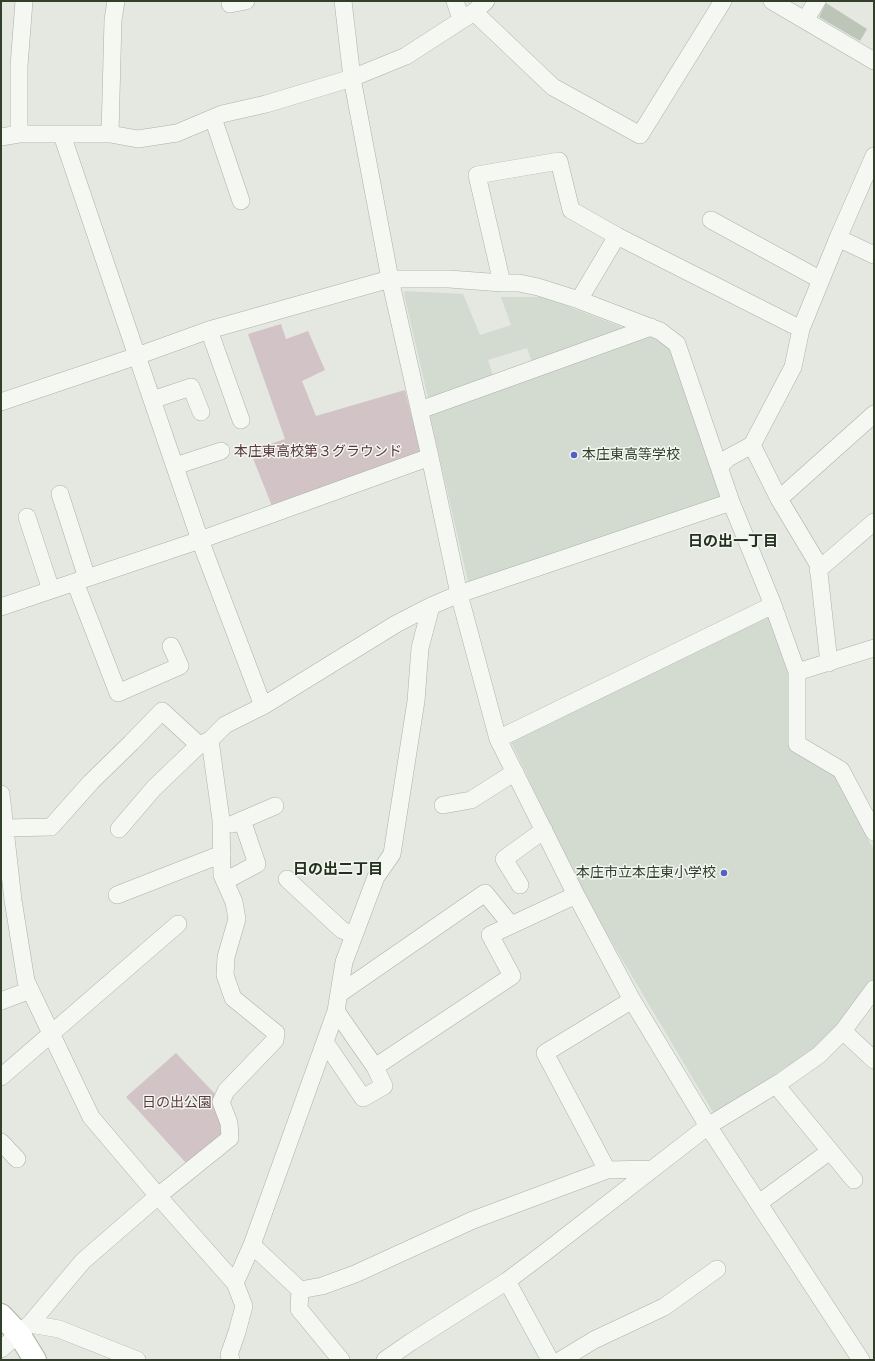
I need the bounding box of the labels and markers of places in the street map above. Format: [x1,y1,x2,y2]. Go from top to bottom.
place label: 本庄東高等学校 [582,447,680,463]
marker: 本庄東高等学校 [569,450,579,460]
place label: 本庄市立本庄東小学校 [576,865,716,881]
marker: 本庄市立本庄東小学校 [719,868,729,878]

